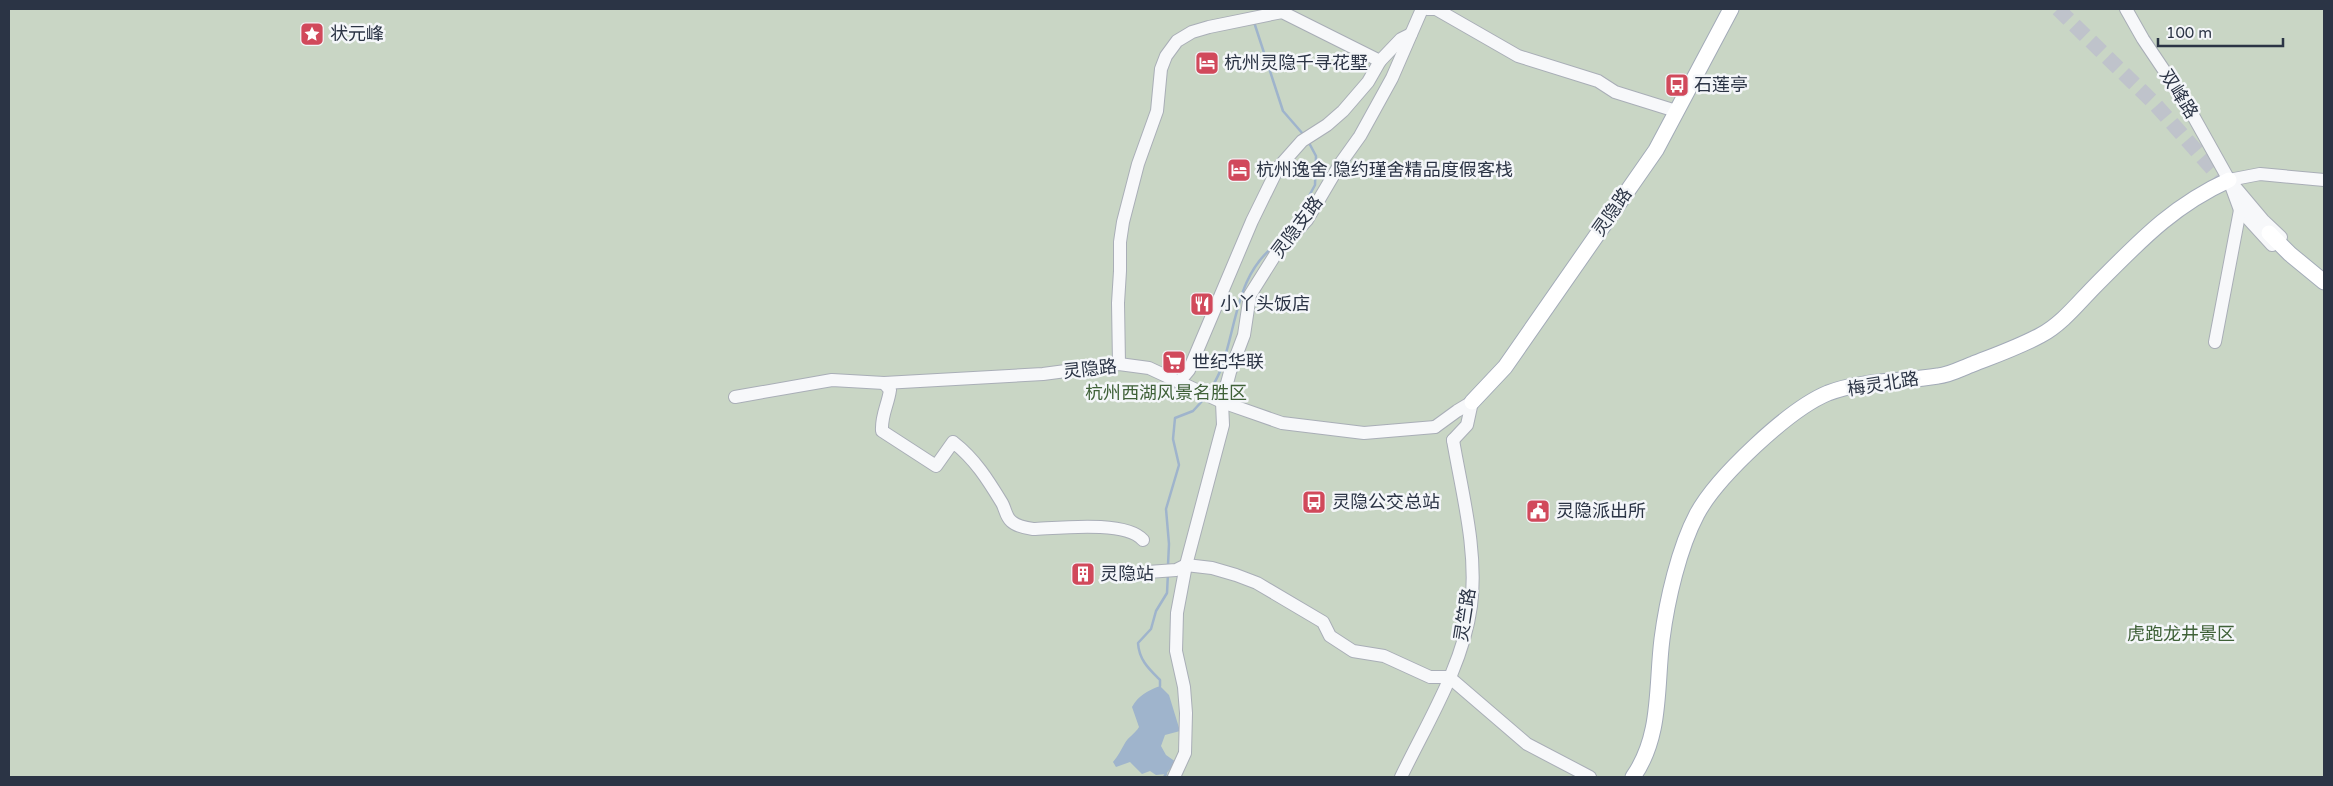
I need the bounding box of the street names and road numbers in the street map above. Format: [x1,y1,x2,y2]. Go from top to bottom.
street label: 双峰路 [2155,65,2203,123]
street label: 灵隐路 [1588,184,1636,240]
street label: 灵隐支路 [1267,192,1327,262]
street label: 灵隐路 [1062,355,1118,383]
street label: 梅灵北路 [1846,368,1920,400]
street label: 灵竺路 [1450,587,1480,643]

